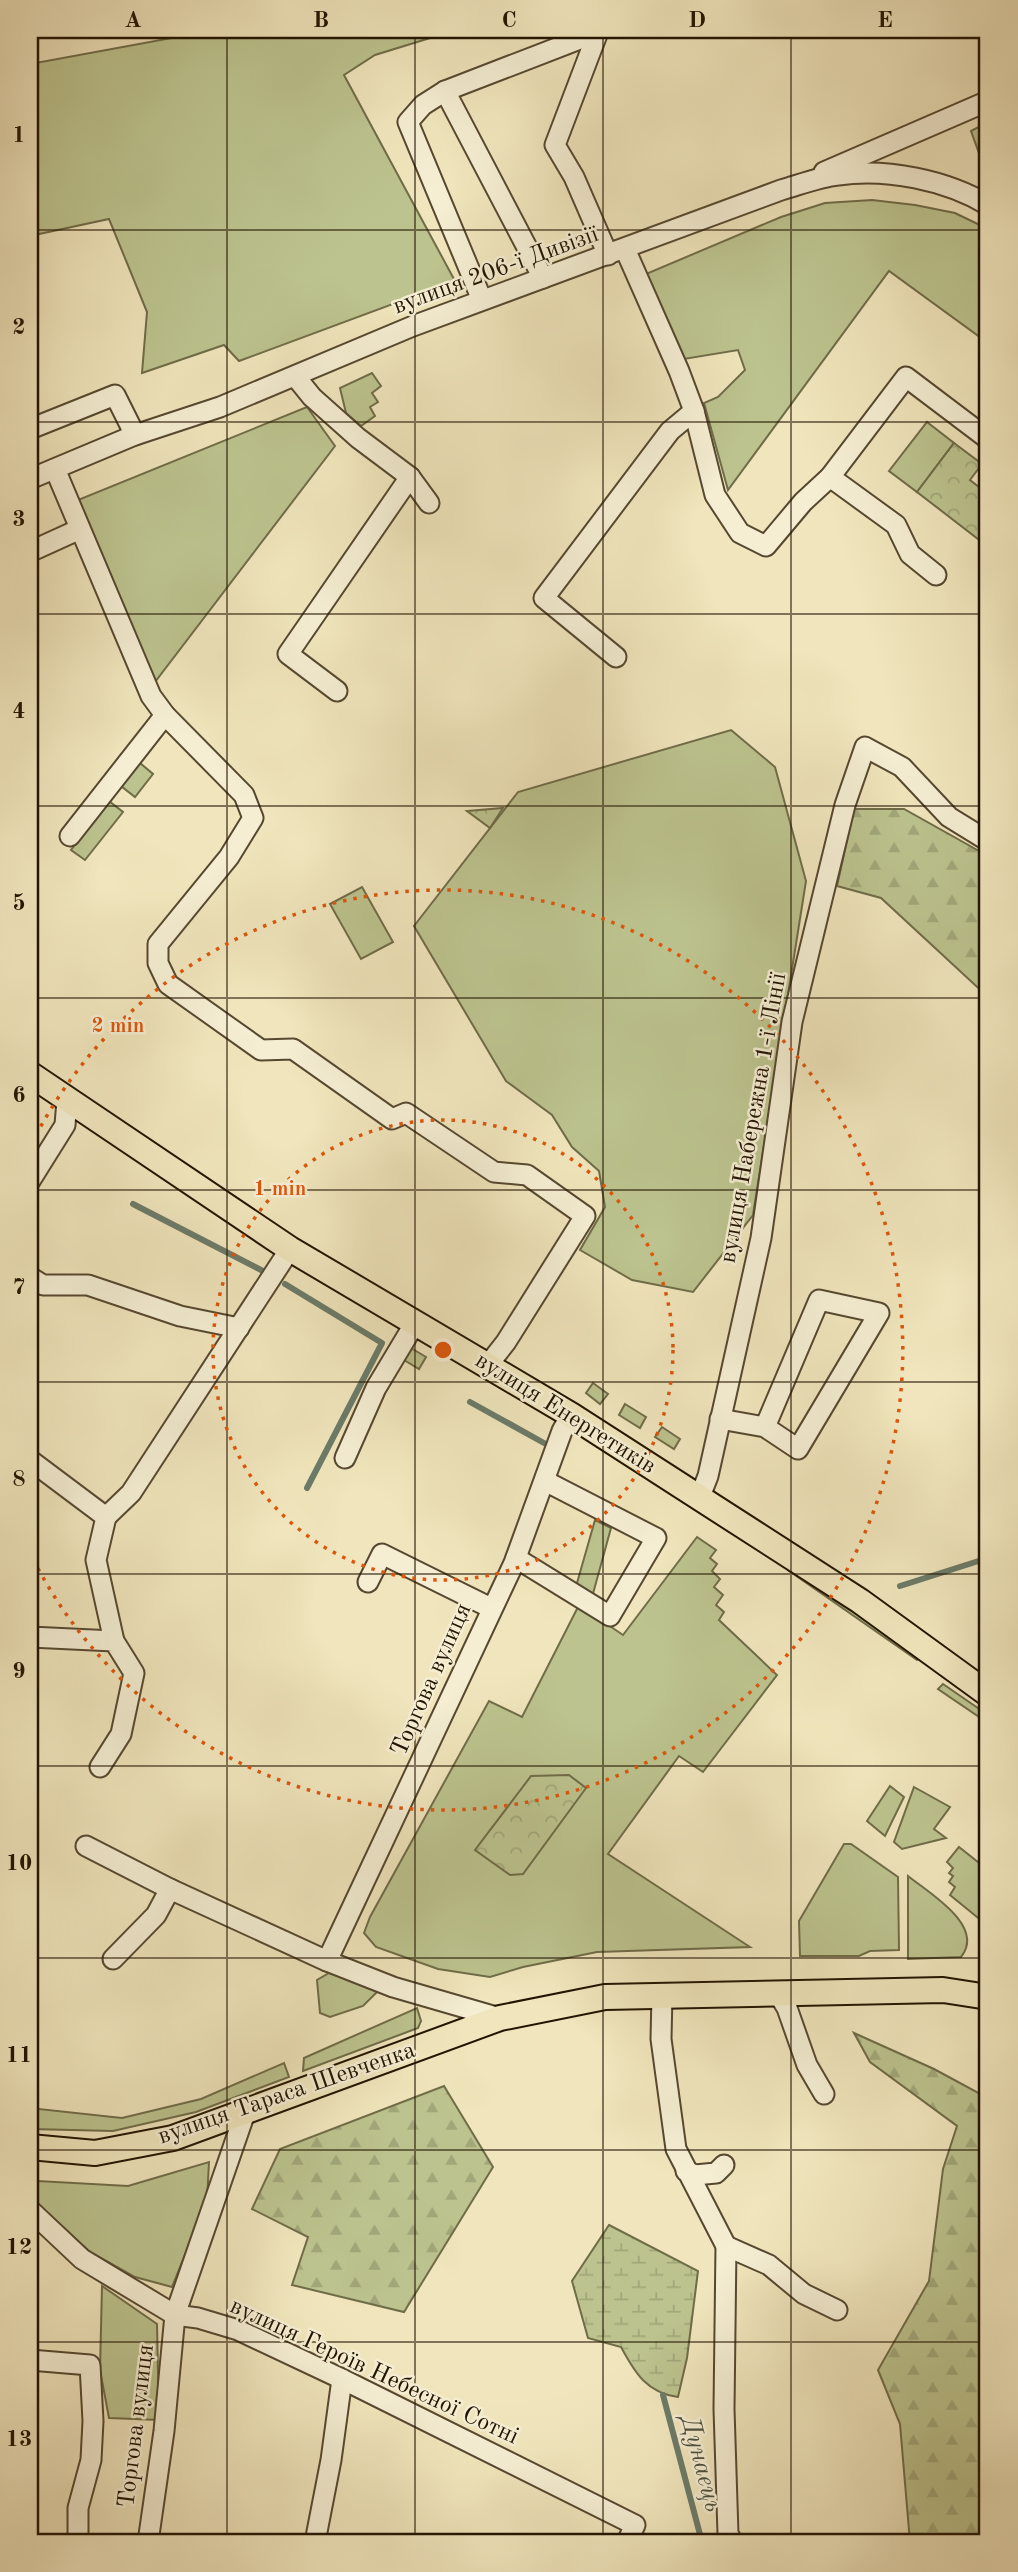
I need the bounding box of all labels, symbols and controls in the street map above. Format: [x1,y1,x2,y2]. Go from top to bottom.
text: A [124,9,142,32]
text: B [313,9,329,32]
text: C [501,9,517,32]
text: D [688,9,706,32]
text: E [877,9,893,32]
text: 1 [12,124,26,147]
street label: вулиця 206-ї Дивізії [390,223,602,319]
text: 2 [12,316,26,339]
text: 3 [12,508,26,531]
text: 4 [12,700,26,723]
text: 5 [12,892,26,915]
street label: вулиця Набережна 1-ї Лінії [717,971,791,1265]
text: 2 min [92,1016,144,1037]
text: 6 [12,1084,26,1107]
text: 1 min [254,1179,306,1200]
text: 7 [12,1276,26,1299]
centre of rings [431,1338,455,1362]
street label: вулиця Енергетиків [470,1349,660,1479]
text: 8 [12,1468,26,1491]
street label: Торгова вулиця [388,1600,476,1760]
text: 9 [12,1660,26,1683]
text: 10 [6,1852,32,1875]
street label: вулиця Тараса Шевченка [155,2039,419,2149]
text: 11 [6,2044,32,2067]
text: 12 [6,2236,32,2259]
street label: вулиця Героїв Небесної Сотні [226,2294,522,2450]
street label: Торгова вулиця [115,2343,159,2509]
water label: Дунаець [675,2410,726,2515]
text: 13 [6,2428,32,2451]

